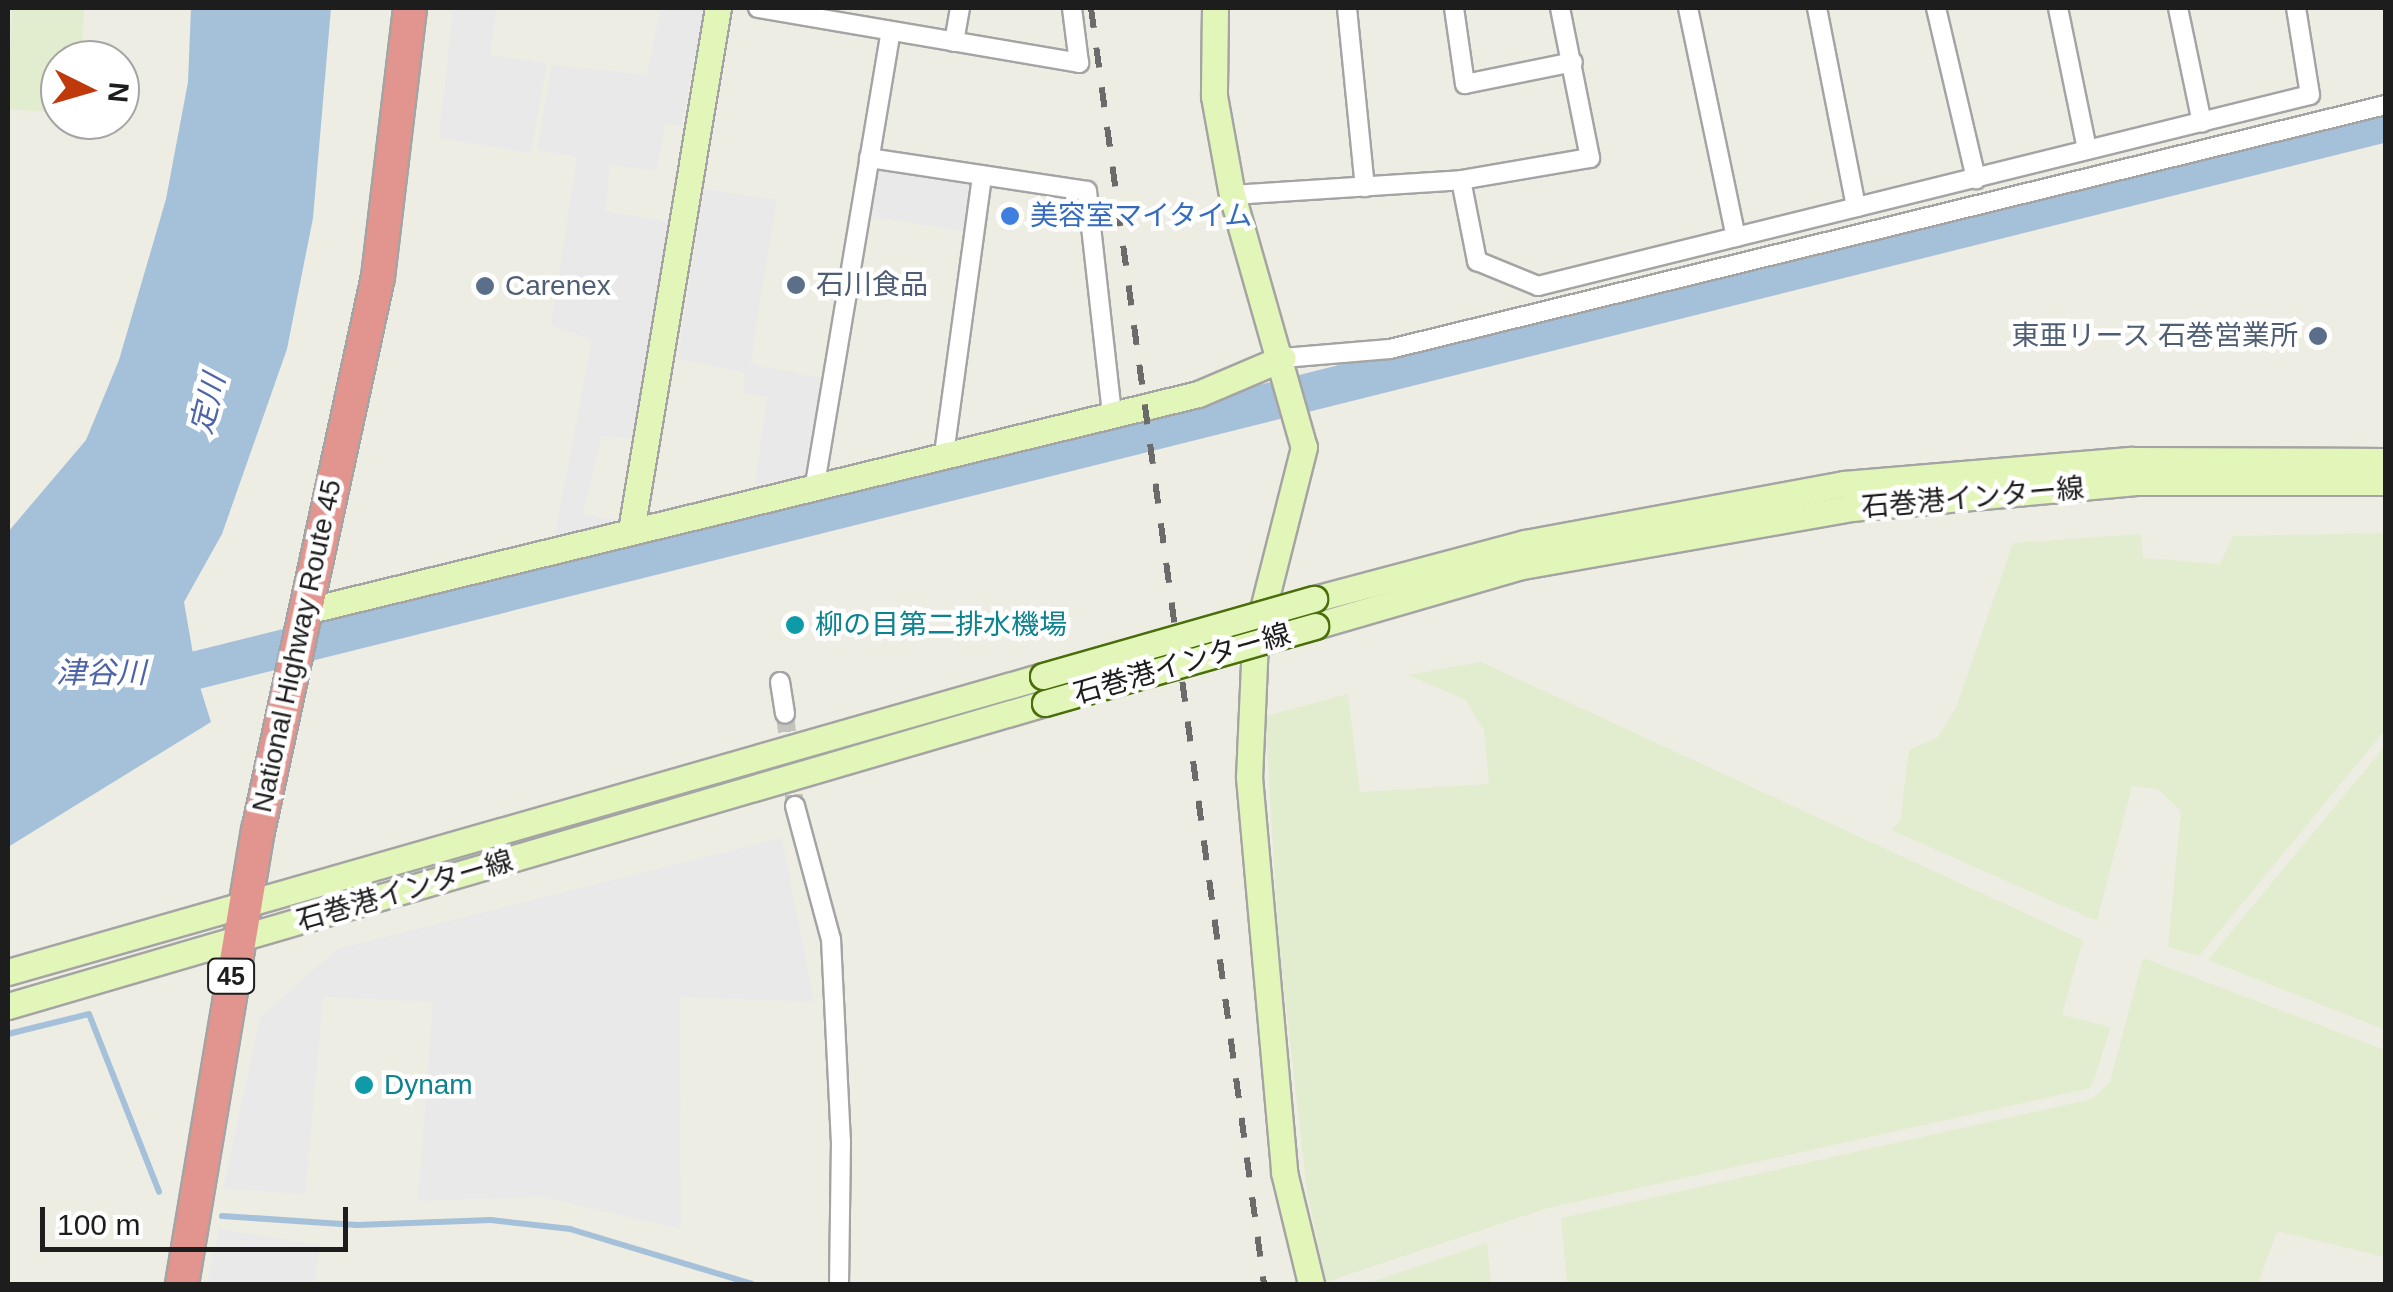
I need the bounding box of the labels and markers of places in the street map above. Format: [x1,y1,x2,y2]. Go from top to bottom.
place label: 美容室マイタイム [1030,199,1254,233]
marker: 美容室マイタイム [999,205,1021,227]
place label: 石川食品 [816,268,928,302]
place label: Carenex [505,269,611,303]
marker: 石川食品 [785,274,807,296]
marker: Carenex [474,275,496,297]
place label: 東亜リース 石巻営業所 [2010,319,2298,353]
marker: 東亜リース 石巻営業所 [2307,325,2329,347]
place label: 柳の目第二排水機場 [815,608,1067,642]
marker: 柳の目第二排水機場 [784,614,806,636]
place label: Dynam [384,1068,473,1102]
marker: Dynam [353,1074,375,1096]

